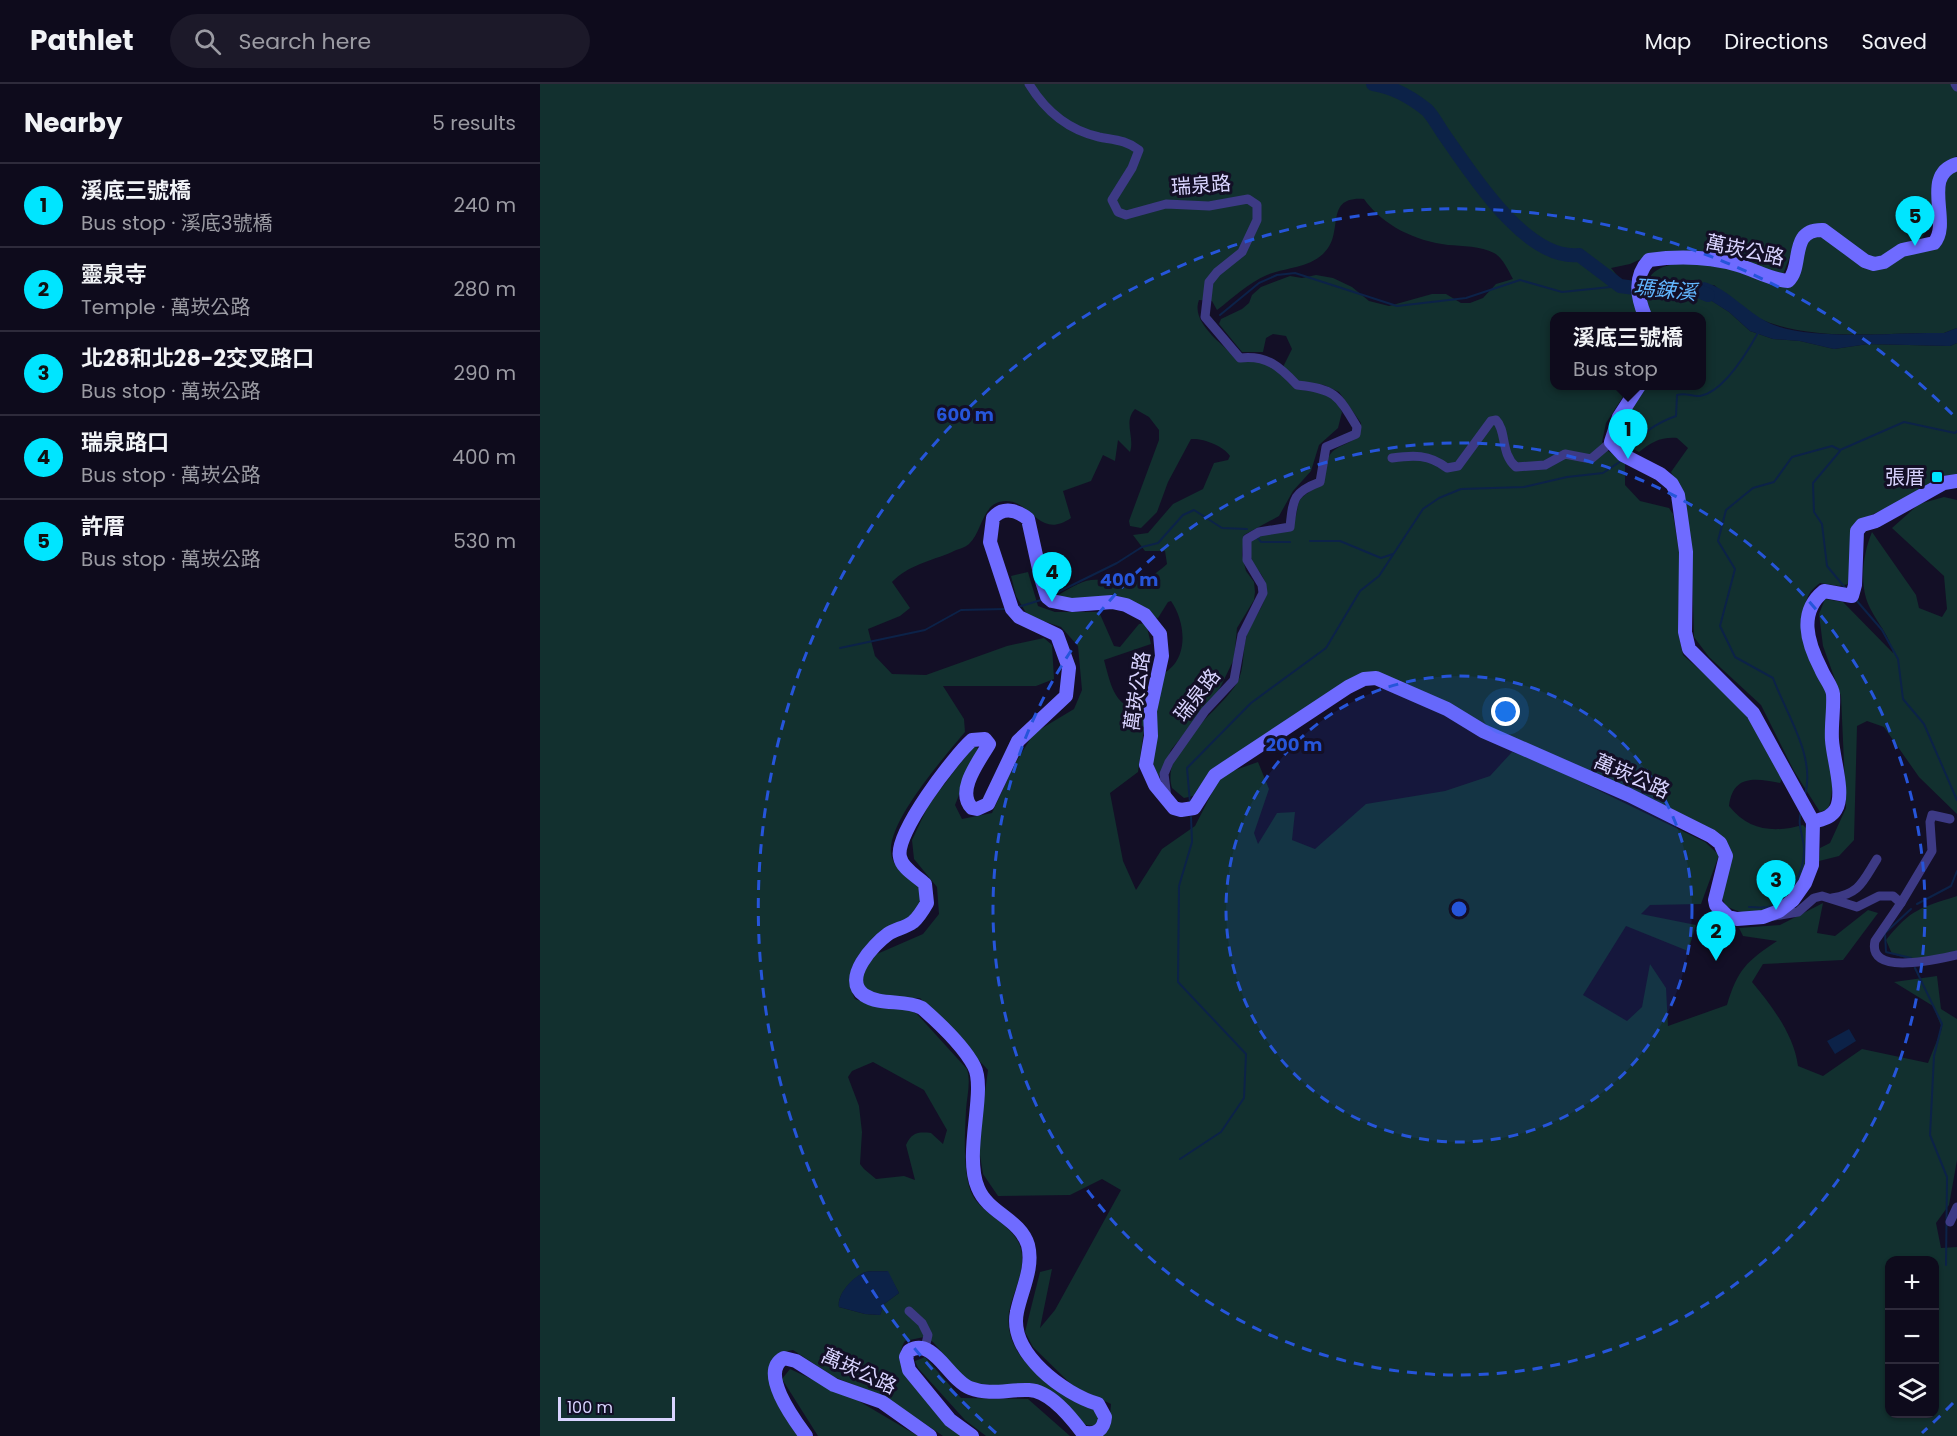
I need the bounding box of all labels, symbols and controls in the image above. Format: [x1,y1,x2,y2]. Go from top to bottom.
search box [170,14,590,68]
text: Pathlet [30,21,134,60]
icon: search [191,25,224,58]
text: Search here [239,26,371,57]
text: Map [1645,27,1691,56]
text: Directions [1724,27,1828,56]
text: Saved [1861,27,1927,56]
text: Nearby [24,105,122,141]
text: 5 results [432,109,516,137]
street label: 瑞泉路 [1170,169,1232,201]
text: 溪底三號橋 [81,175,191,206]
text: 1 [40,191,47,219]
text: 240 m [453,191,516,219]
pin: 5 [1896,196,1934,246]
text: Bus stop · 溪底3號橋 [81,209,273,237]
street label: 萬崁公路 [1703,228,1787,272]
text: 靈泉寺 [81,259,147,290]
water label: 瑪鋉溪 [1632,272,1701,307]
text: 2 [38,275,49,303]
text: 280 m [453,275,516,303]
text: Temple · 萬崁公路 [81,293,251,321]
popup [1550,312,1706,390]
text: 溪底三號橋 [1573,322,1683,353]
text: 北28和北28-2交叉路口 [81,343,314,374]
text: Bus stop [1573,355,1658,383]
text: 3 [37,359,50,387]
text: 290 m [453,359,516,387]
text: Bus stop · 萬崁公路 [81,377,261,405]
text: 600 m [936,402,994,427]
pin: 1 [1608,410,1648,459]
text: 瑞泉路口 [81,427,169,458]
text: 4 [37,443,50,471]
text: 400 m [452,443,516,471]
text: Bus stop · 萬崁公路 [81,461,261,489]
place label: 張厝 [1885,463,1925,491]
marker: 張厝 [1930,470,1944,484]
text: 許厝 [81,511,125,542]
text: 5 [37,527,50,555]
text: 530 m [453,527,516,555]
text: Bus stop · 萬崁公路 [81,545,261,573]
pin: 4 [1032,552,1072,602]
text: 400 m [1100,567,1158,592]
street label: 萬崁公路 [1118,649,1156,733]
street label: 瑞泉路 [1167,663,1227,727]
your location [1491,697,1520,726]
text: 200 m [1266,732,1322,757]
street label: 萬崁公路 [1590,747,1674,805]
pin: 3 [1756,860,1796,910]
centre of rings [1449,899,1469,919]
pin: 2 [1696,912,1736,961]
map controls [1885,1256,1939,1418]
button: + [1885,1256,1939,1310]
button: − [1885,1310,1939,1364]
street label: 萬崁公路 [817,1341,901,1401]
button: layers [1885,1364,1939,1418]
scale bar [558,1394,675,1422]
text: 100 m [567,1396,613,1419]

